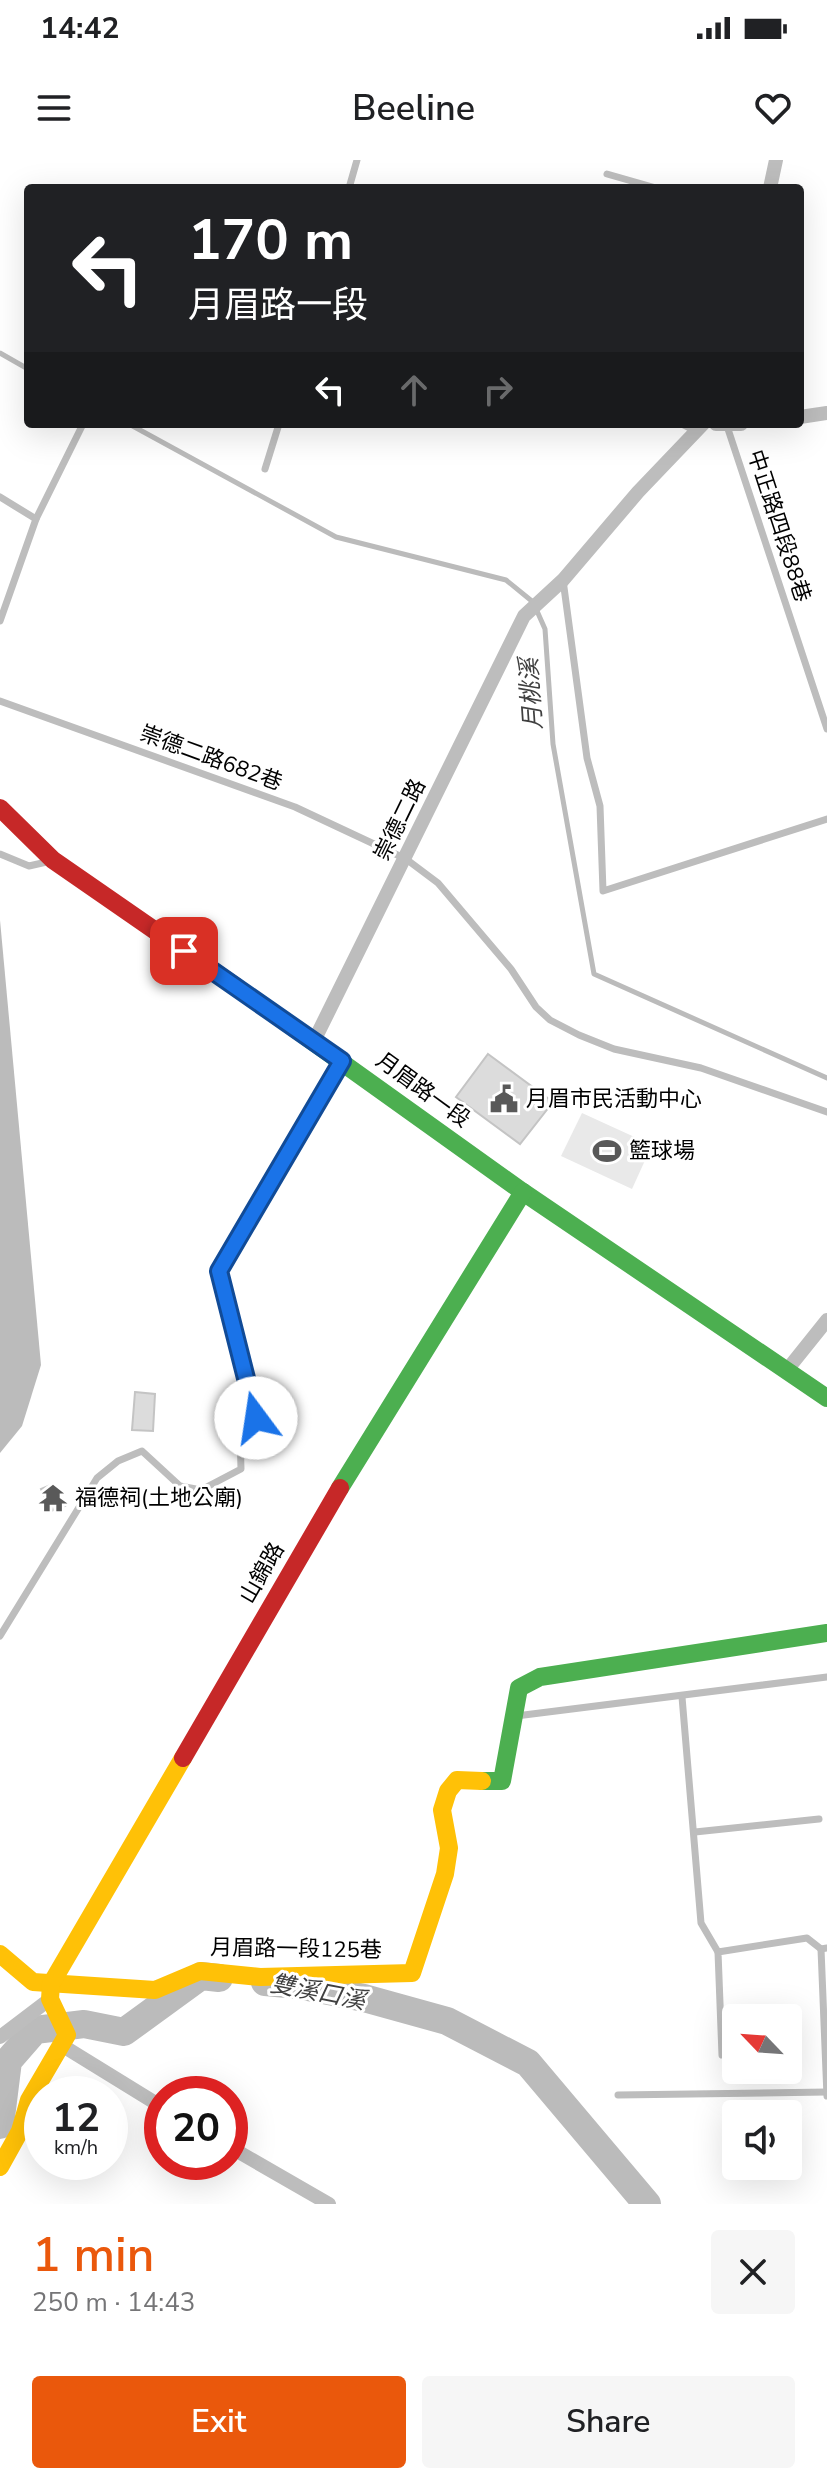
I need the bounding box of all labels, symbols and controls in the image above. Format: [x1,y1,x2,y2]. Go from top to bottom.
text: 14:42 [40,8,119,49]
text: Beeline [352,84,475,133]
icon: menu [32,86,76,130]
icon: heart [751,86,795,130]
text: 170 m [188,202,353,279]
icon: left [56,216,160,320]
text: 月眉路一段 [188,281,368,330]
icon: left [308,368,352,412]
icon: ahead [392,368,436,412]
icon: right [476,368,520,412]
street label: 中正路四段88巷 [740,446,818,606]
water label: 月桃溪 [512,654,549,731]
street label: 崇德二路682巷 [136,718,286,798]
street label: 崇德二路 [367,774,433,866]
pin [150,917,218,985]
icon: arrive [162,929,206,973]
street label: 月眉路一段 [370,1046,476,1134]
public building icon: 月眉市民活動中心 [489,1084,519,1114]
place label: 月眉市民活動中心 [526,1084,702,1114]
sports icon: 籃球場 [592,1136,622,1166]
place label: 籃球場 [629,1136,695,1166]
position arrow [214,1376,298,1460]
temple icon: 福德祠(土地公廟) [38,1483,68,1513]
place label: 福德祠(土地公廟) [75,1483,243,1513]
street label: 山錦路 [233,1537,291,1609]
street label: 月眉路一段125巷 [210,1933,382,1965]
water label: 雙溪口溪 [268,1967,371,2017]
north arrow [722,2004,802,2084]
map controls [722,2004,802,2180]
speed limit sign: 20 [144,2076,248,2180]
text: 12 [52,2091,100,2145]
button: sound [722,2100,802,2180]
text: km/h [54,2134,98,2161]
text: 1 min [32,2222,154,2288]
button: close [711,2230,795,2314]
text: 250 m · 14:43 [32,2285,195,2320]
button: Exit [32,2376,406,2468]
button: Share [422,2376,795,2468]

